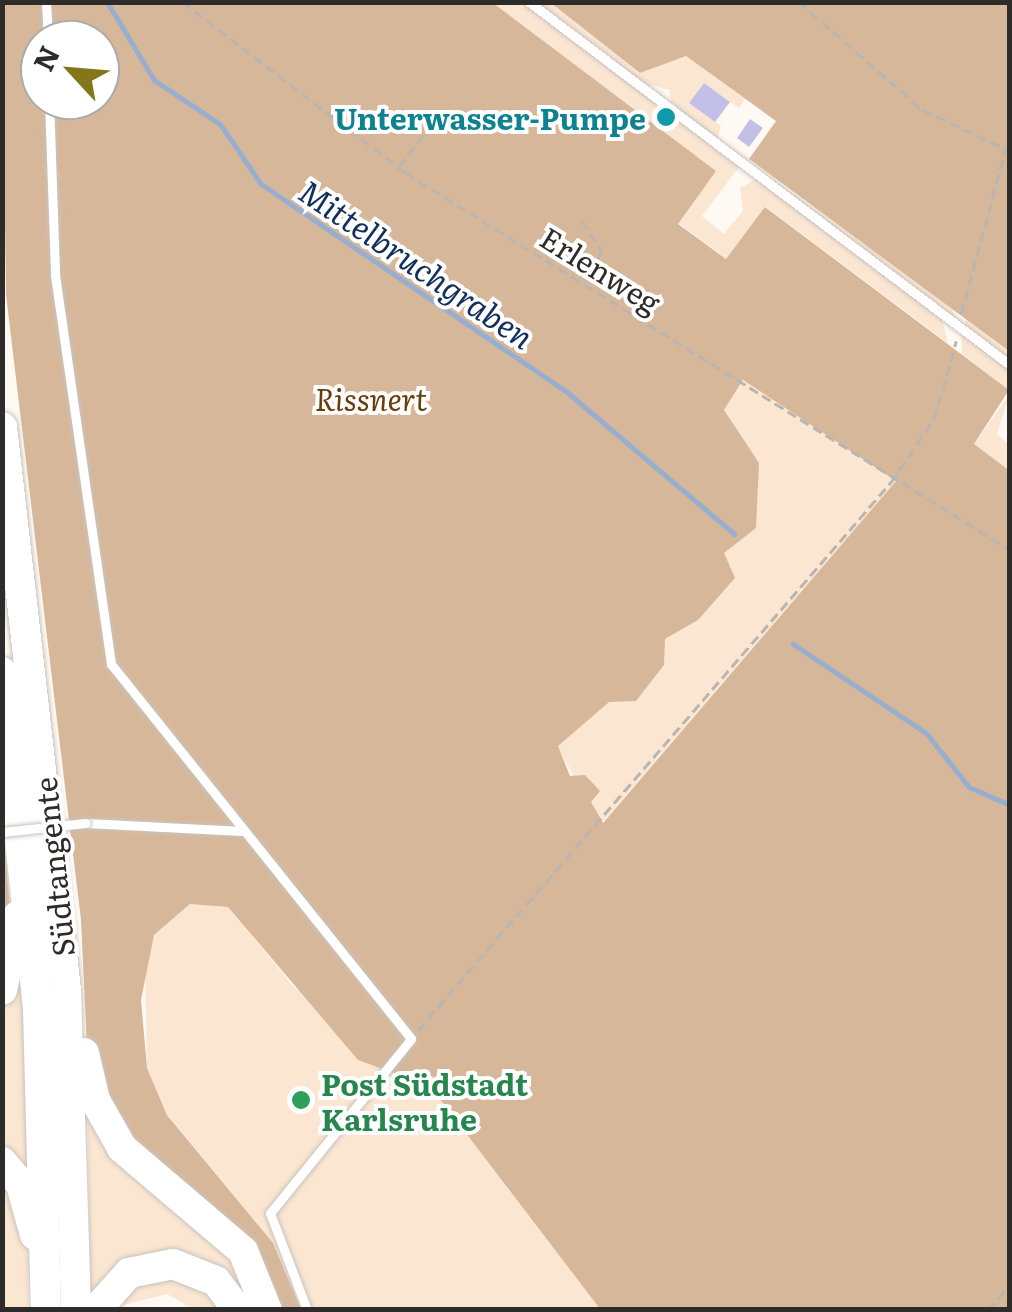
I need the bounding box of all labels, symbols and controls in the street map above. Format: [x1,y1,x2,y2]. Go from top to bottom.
north arrow [20,20,120,120]
text: N [21,38,69,77]
place label: Unterwasser-Pumpe [334,99,646,135]
marker: Unterwasser-Pumpe [655,106,677,128]
water label: Mittelbruchgraben [293,171,541,355]
street label: Erlenweg [535,218,667,320]
park label: Rissnert [315,380,427,416]
street label: Südtangente [26,776,80,958]
place label: Post Südstadt Karlsruhe [321,1065,528,1136]
marker: Post Südstadt Karlsruhe [290,1089,312,1111]

